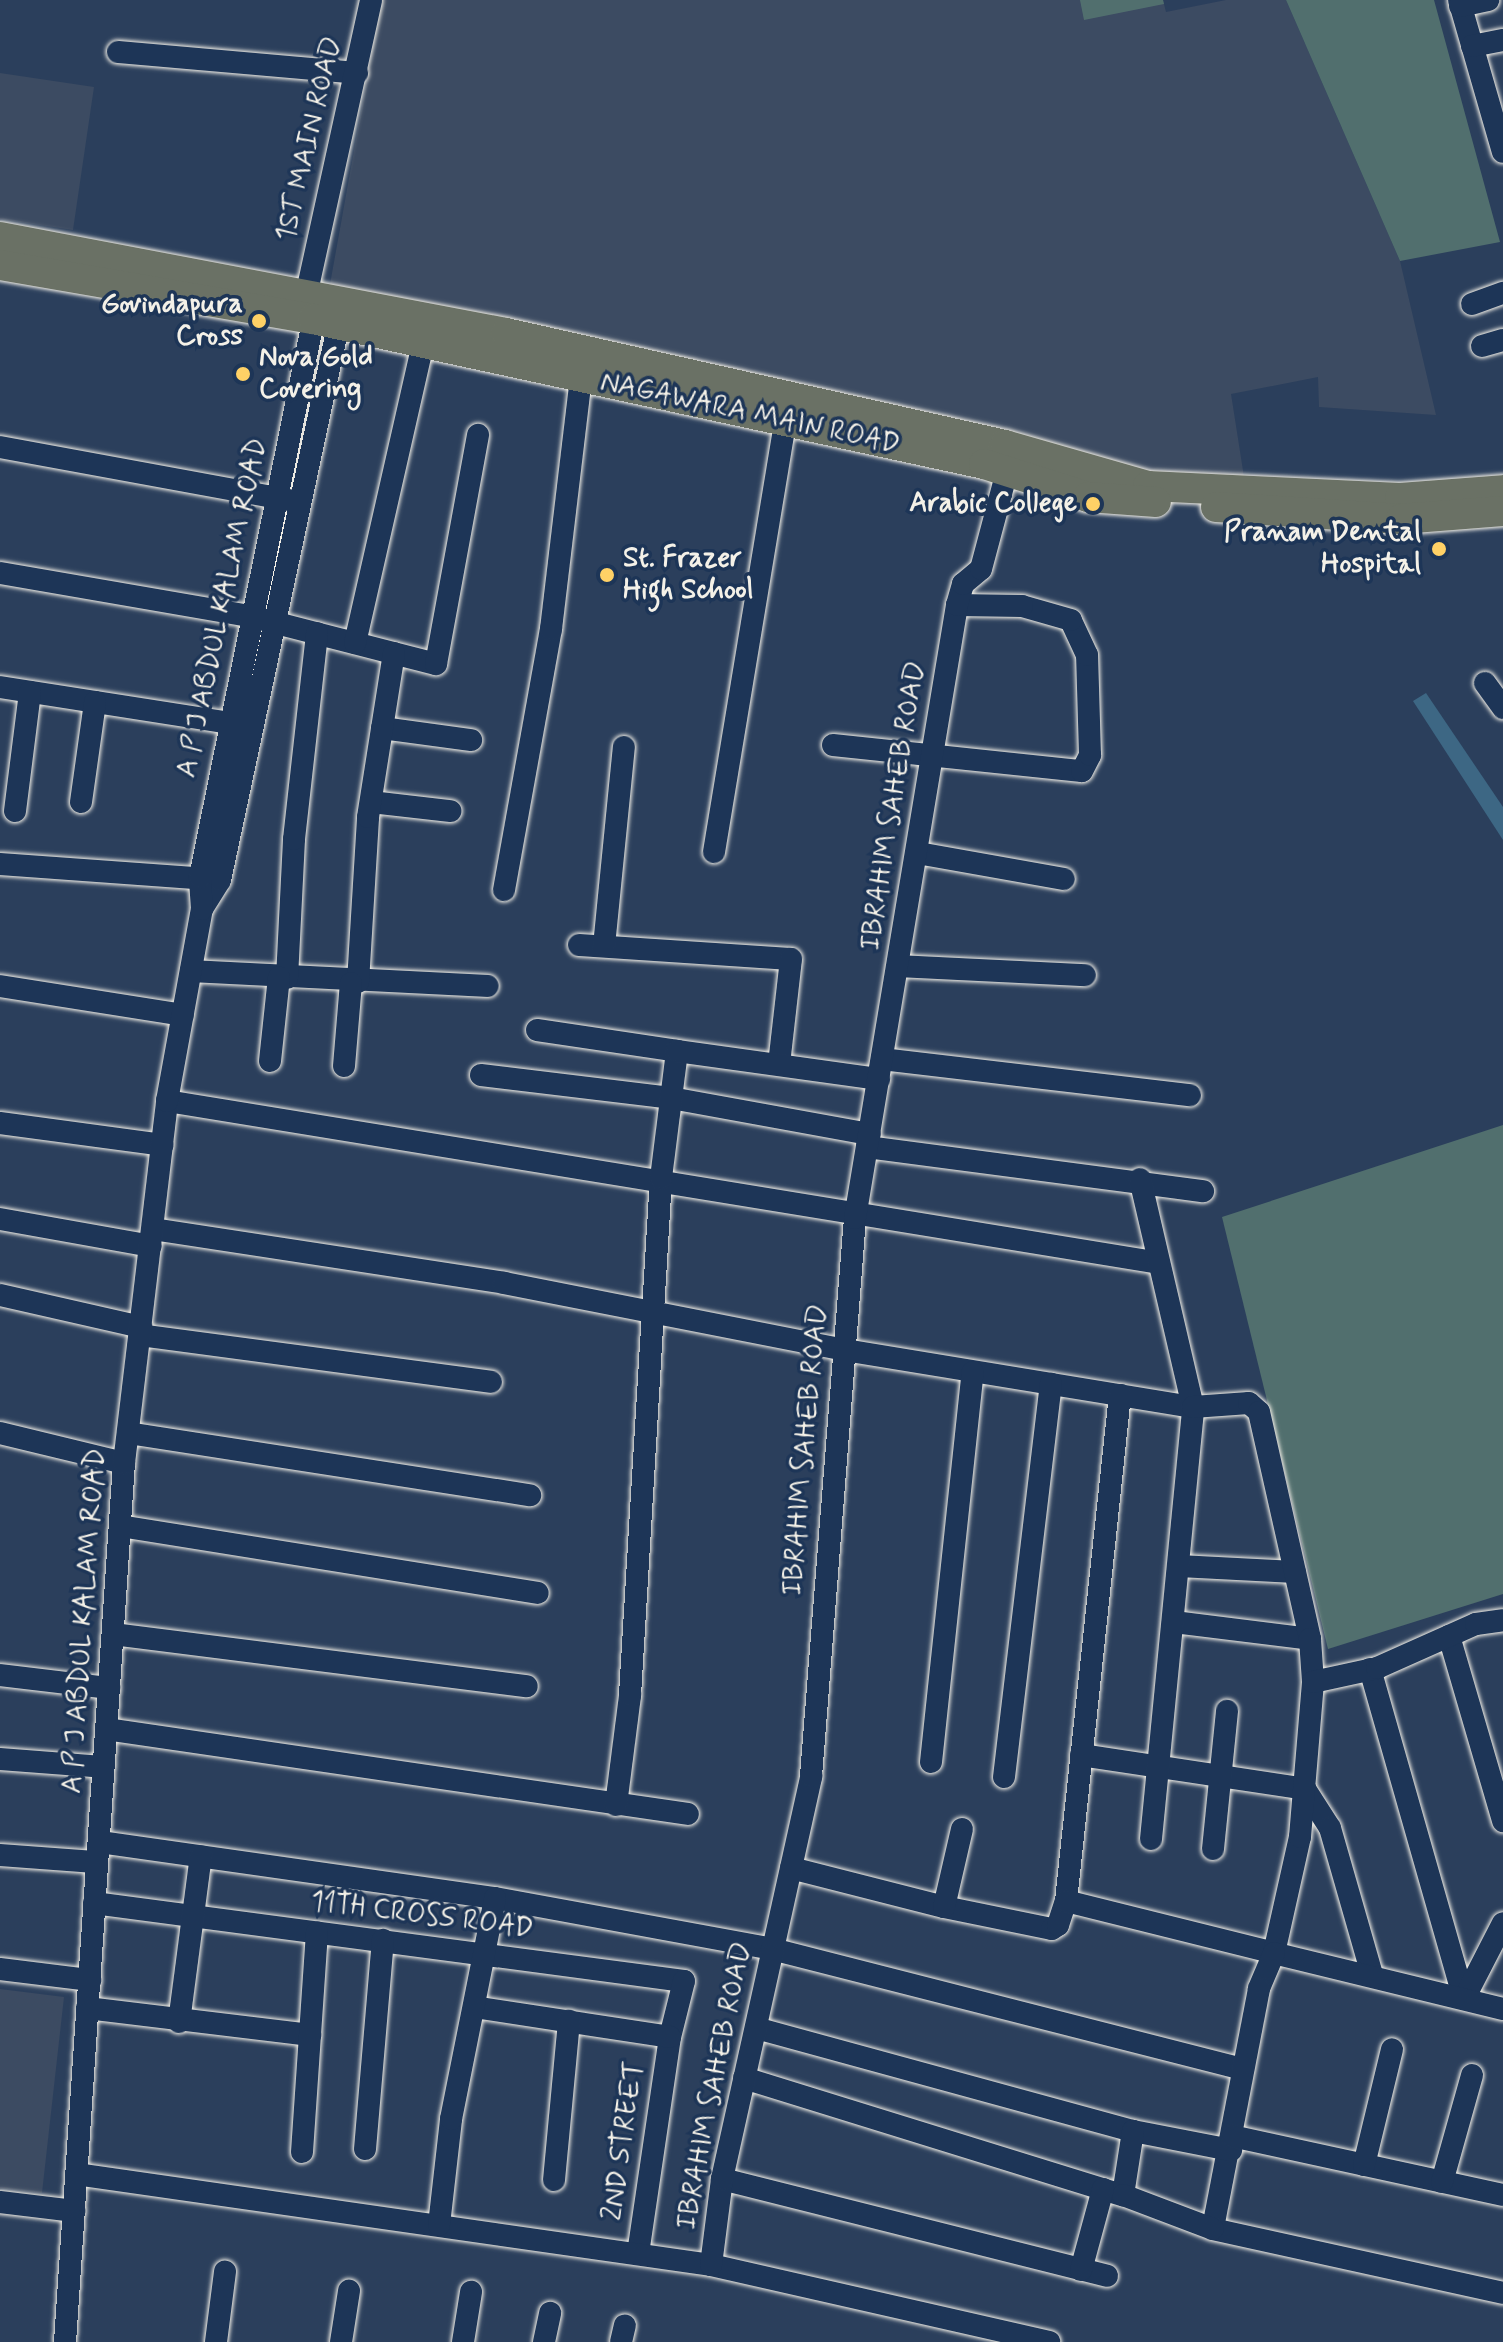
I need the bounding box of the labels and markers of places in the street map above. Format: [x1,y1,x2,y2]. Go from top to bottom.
place label: Govindapura Cross [101,288,243,354]
marker: Govindapura Cross [250,312,268,330]
place label: Nova Gold Covering [259,341,373,407]
marker: Nova Gold Covering [234,365,252,383]
place label: Arabic College [909,487,1077,521]
marker: Arabic College [1084,495,1102,513]
place label: Pranam Dental Hospital [1233,516,1421,582]
marker: Pranam Dental Hospital [1428,538,1450,560]
place label: St. Frazer High School [623,542,753,608]
marker: St. Frazer High School [598,566,616,584]

